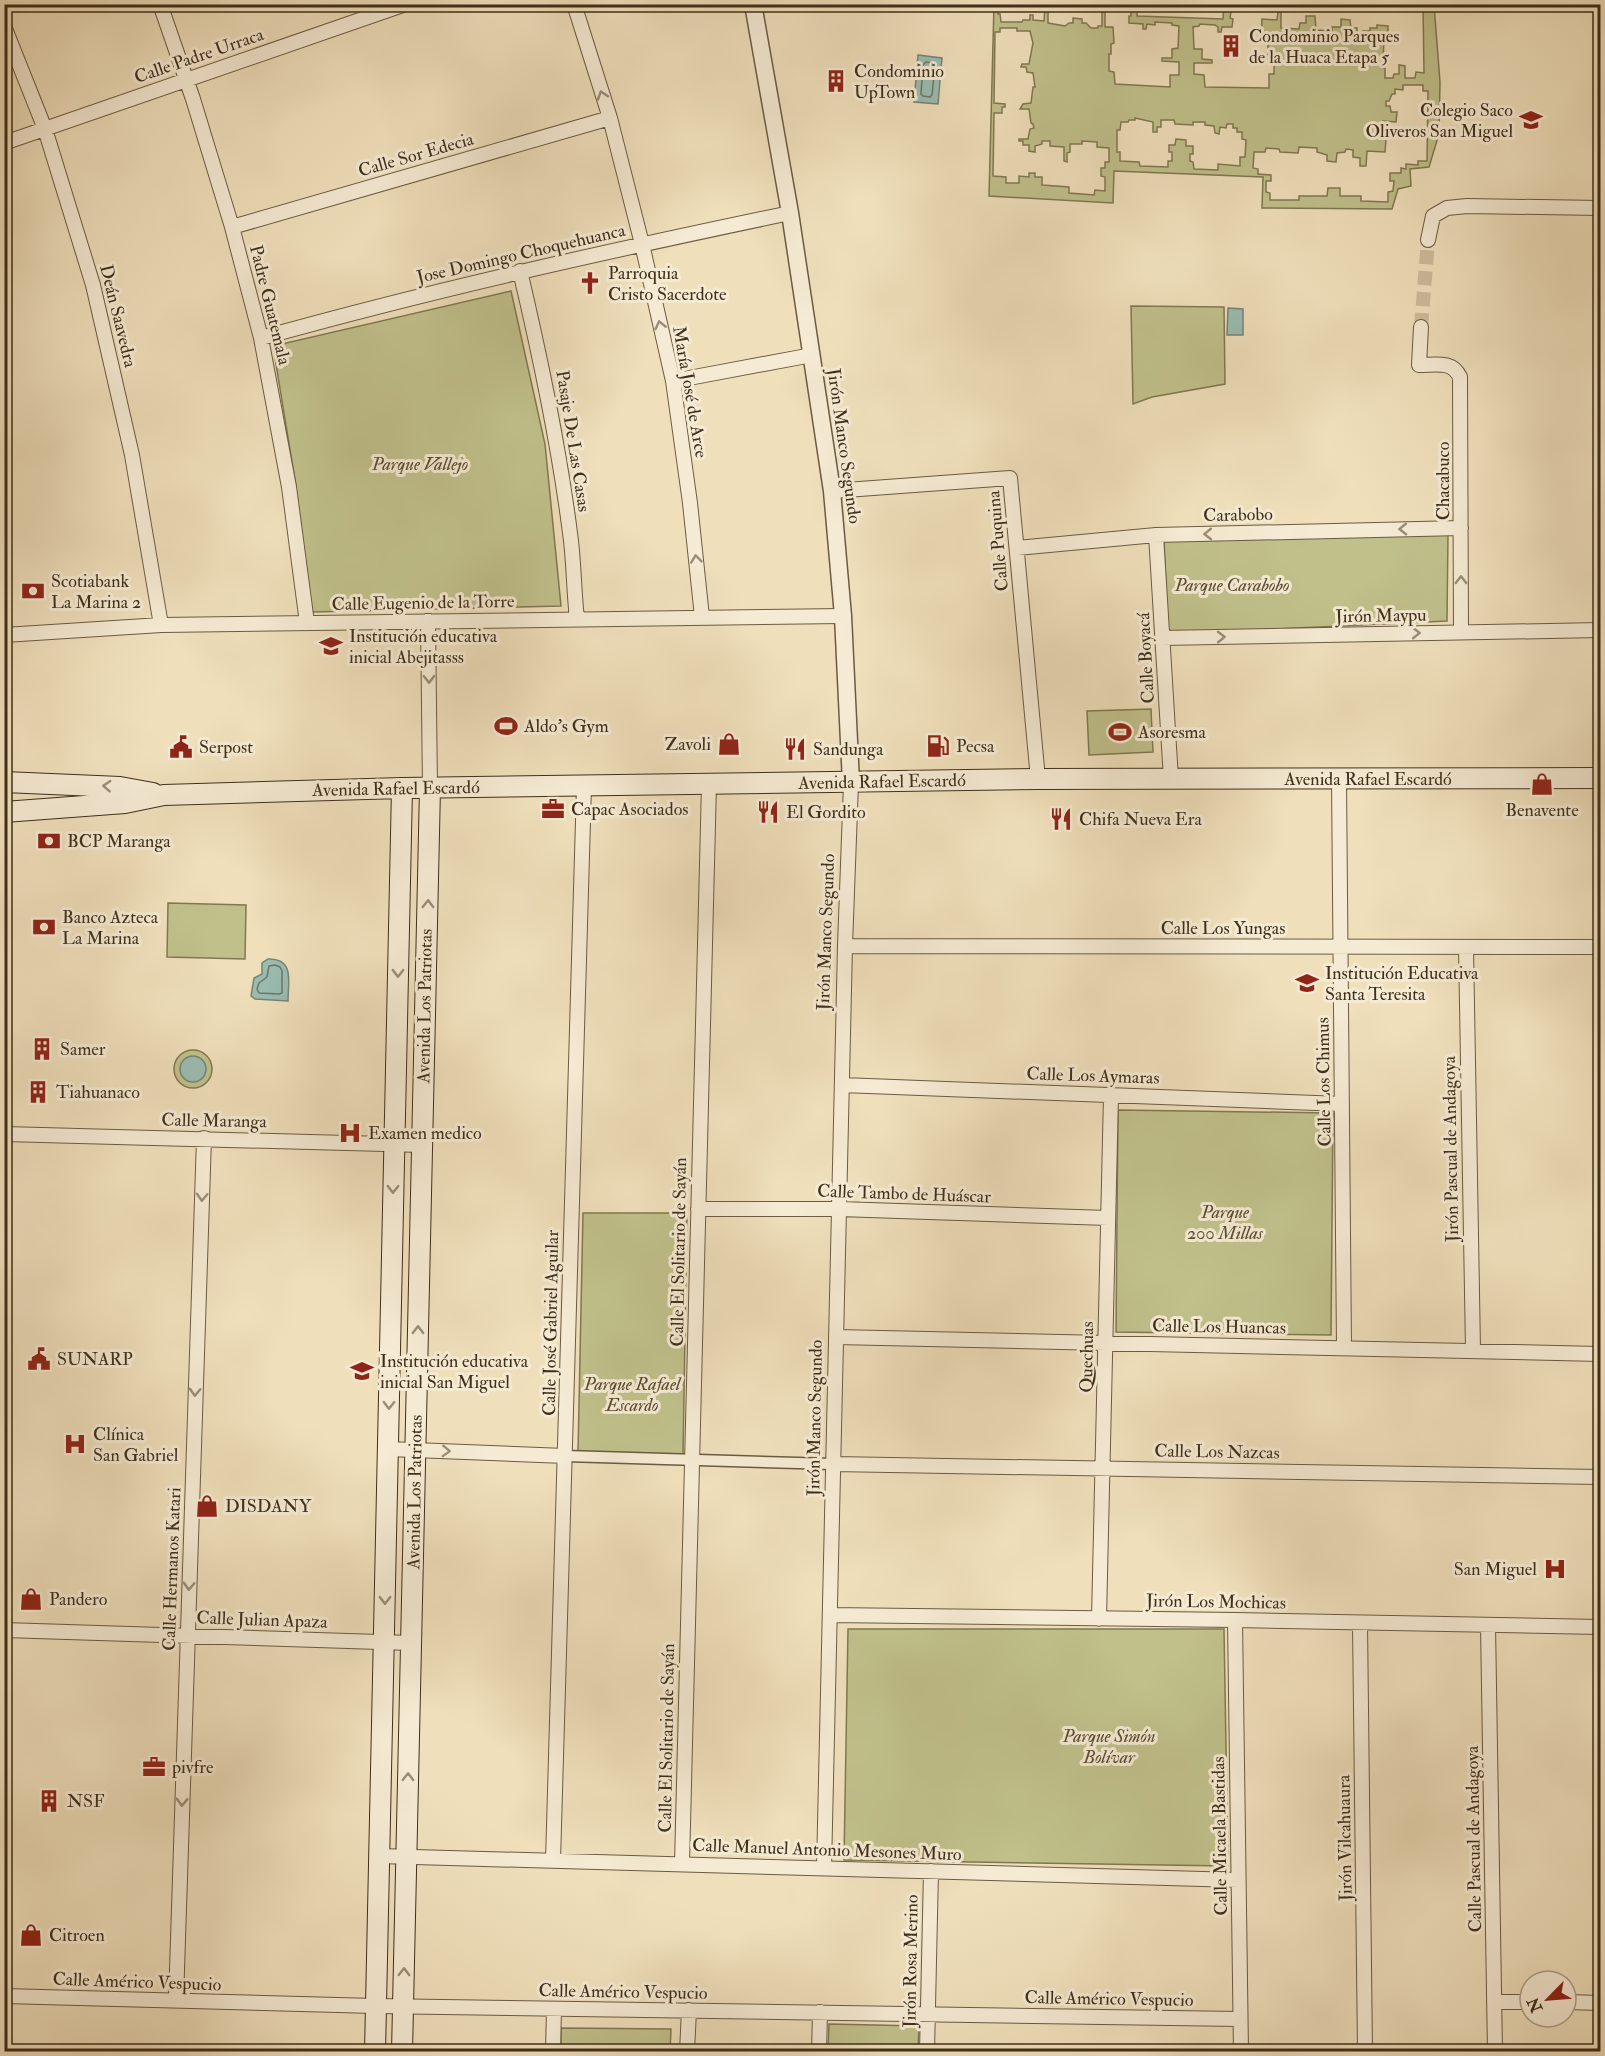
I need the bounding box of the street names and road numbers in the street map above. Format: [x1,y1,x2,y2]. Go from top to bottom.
street label: Calle Padre Urraca [131,23,267,89]
street label: Calle Sor Edecia [356,127,477,182]
street label: Jose Domingo Choquehuanca [414,219,628,289]
street label: Padre Guatemala [244,243,296,368]
street label: Deán Saavedra [94,262,142,370]
street label: María José de Arce [667,324,713,460]
street label: Jirón Manco Segundo [822,366,866,525]
street label: Pasaje De Las Casas [550,368,596,514]
street label: Chacabuco [1432,441,1455,520]
street label: Calle Puquina [982,489,1014,592]
street label: Carabobo [1203,503,1273,527]
street label: Calle Eugenio de la Torre [331,590,515,616]
street label: Jirón Maypu [1334,604,1427,628]
street label: Calle Boyacá [1132,611,1160,704]
street label: Avenida Rafael Escardó [1283,768,1452,791]
street label: Avenida Rafael Escardó [797,769,966,795]
street label: Avenida Rafael Escardó [311,776,480,802]
street label: Jirón Manco Segundo [812,853,840,1012]
street label: Calle Los Yungas [1161,917,1285,940]
street label: Avenida Los Patriotas [412,928,438,1085]
street label: Calle Los Chimus [1311,1017,1337,1147]
street label: Jirón Pascual de Andagoya [1438,1055,1464,1243]
street label: Calle Los Aymaras [1026,1062,1160,1090]
street label: Calle Maranga [161,1109,267,1133]
street label: Calle El Solitario de Sayán [666,1157,692,1347]
street label: Calle Tambo de Huáscar [817,1179,992,1209]
street label: Calle José Gabriel Aguilar [538,1230,564,1416]
street label: Calle Los Huancas [1152,1314,1286,1340]
street label: Quechuas [1075,1321,1099,1393]
street label: Jirón Manco Segundo [802,1339,828,1497]
street label: Avenida Los Patriotas [402,1414,428,1571]
street label: Calle Los Nazcas [1154,1439,1280,1465]
street label: Calle Hermanos Katari [158,1487,186,1651]
street label: Jirón Los Mochicas [1145,1589,1286,1615]
street label: Calle Julian Apaza [196,1606,329,1634]
street label: Calle El Solitario de Sayán [654,1643,680,1833]
street label: Calle Pascual de Andagoya [1461,1745,1487,1933]
street label: Calle Micaela Bastidas [1207,1756,1233,1916]
street label: Jirón Vilcahuaura [1332,1774,1358,1902]
street label: Calle Manuel Antonio Mesones Muro [692,1834,962,1866]
street label: Jirón Rosa Merino [898,1894,924,2029]
street label: Calle Américo Vespucio [52,1968,222,1996]
street label: Calle Américo Vespucio [538,1979,708,2005]
street label: Calle Américo Vespucio [1024,1986,1194,2012]

